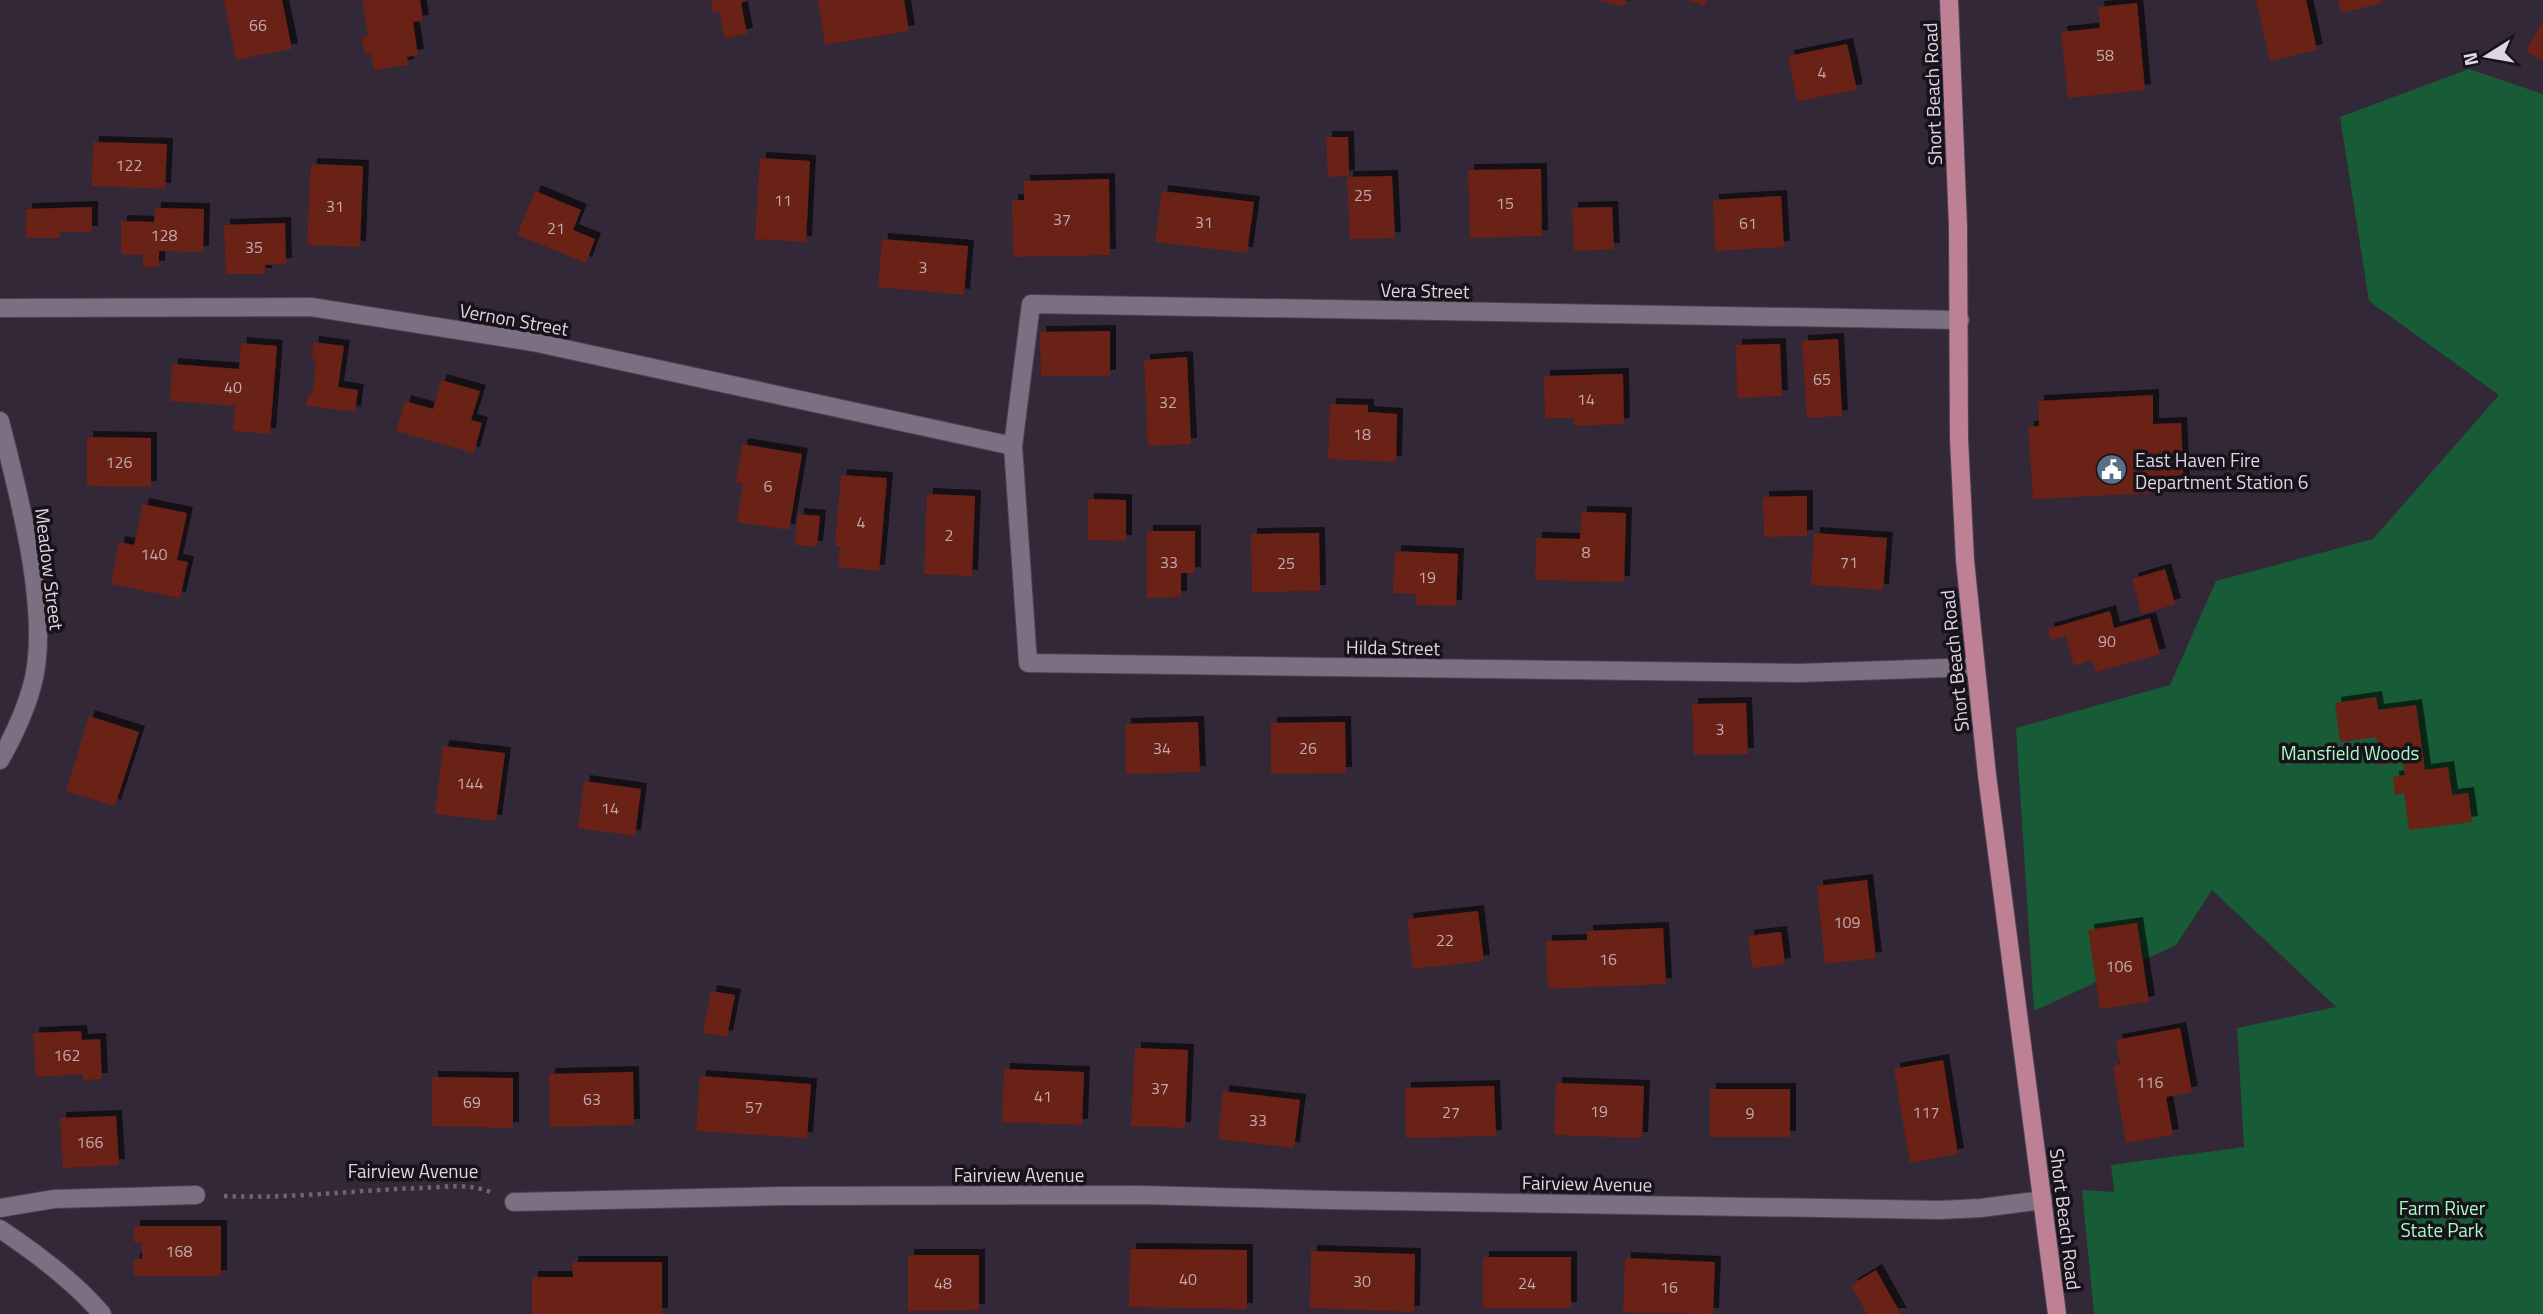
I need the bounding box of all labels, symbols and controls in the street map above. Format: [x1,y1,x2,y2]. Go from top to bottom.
house number: 66 [249,13,267,37]
north arrow [2452,21,2522,91]
street label: Short Beach Road [1915,22,1949,166]
house number: 58 [2096,43,2114,67]
text: N [2454,50,2485,69]
house number: 4 [1818,60,1827,84]
house number: 122 [116,153,142,177]
house number: 25 [1354,183,1372,207]
house number: 11 [774,188,792,212]
house number: 15 [1496,191,1514,215]
house number: 31 [326,194,344,218]
house number: 37 [1053,207,1071,231]
house number: 31 [1195,210,1213,234]
house number: 61 [1739,211,1757,235]
house number: 21 [547,216,565,240]
house number: 128 [151,223,177,247]
house number: 35 [245,235,263,259]
house number: 3 [919,255,927,279]
street label: Vera Street [1380,275,1470,305]
street label: Vernon Street [457,295,571,343]
house number: 65 [1813,367,1831,391]
house number: 40 [224,375,242,399]
house number: 14 [1577,387,1595,411]
house number: 32 [1159,390,1177,414]
house number: 18 [1353,422,1371,446]
place label: East Haven Fire Department Station 6 [2135,445,2308,496]
house number: 126 [106,450,132,474]
public building icon: East Haven Fire Department Station 6 [2095,453,2129,487]
house number: 6 [764,474,773,498]
street label: Meadow Street [28,506,72,632]
house number: 4 [857,510,866,534]
house number: 2 [945,523,953,547]
house number: 8 [1582,540,1591,564]
house number: 140 [141,542,167,566]
house number: 33 [1160,550,1178,574]
house number: 71 [1840,550,1858,574]
house number: 25 [1277,551,1295,575]
house number: 19 [1418,565,1436,589]
street label: Short Beach Road [1932,589,1976,733]
house number: 90 [2098,629,2116,653]
street label: Hilda Street [1346,632,1441,662]
house number: 3 [1716,717,1724,741]
house number: 34 [1153,736,1171,760]
house number: 26 [1299,736,1317,760]
park label: Mansfield Woods [2281,738,2419,767]
house number: 144 [457,771,483,795]
house number: 14 [601,796,619,820]
house number: 109 [1834,910,1860,934]
house number: 22 [1436,928,1454,952]
house number: 16 [1599,947,1617,971]
house number: 106 [2106,954,2132,978]
house number: 162 [54,1043,80,1067]
house number: 116 [2137,1070,2163,1094]
house number: 37 [1151,1076,1169,1100]
house number: 41 [1034,1084,1052,1108]
house number: 63 [583,1087,601,1111]
house number: 69 [463,1090,481,1114]
house number: 57 [745,1095,763,1119]
house number: 19 [1590,1099,1608,1123]
house number: 27 [1442,1100,1460,1124]
house number: 117 [1913,1100,1939,1124]
house number: 9 [1746,1101,1755,1125]
house number: 33 [1249,1108,1267,1132]
house number: 166 [77,1130,103,1154]
street label: Short Beach Road [2043,1146,2089,1292]
street label: Fairview Avenue [348,1156,478,1185]
street label: Fairview Avenue [954,1160,1084,1189]
street label: Fairview Avenue [1521,1167,1653,1199]
park label: Farm River State Park [2399,1193,2486,1244]
house number: 168 [166,1239,192,1263]
house number: 40 [1179,1267,1197,1291]
house number: 30 [1353,1269,1371,1293]
house number: 48 [934,1271,952,1295]
house number: 24 [1518,1271,1536,1295]
house number: 16 [1660,1275,1678,1299]

